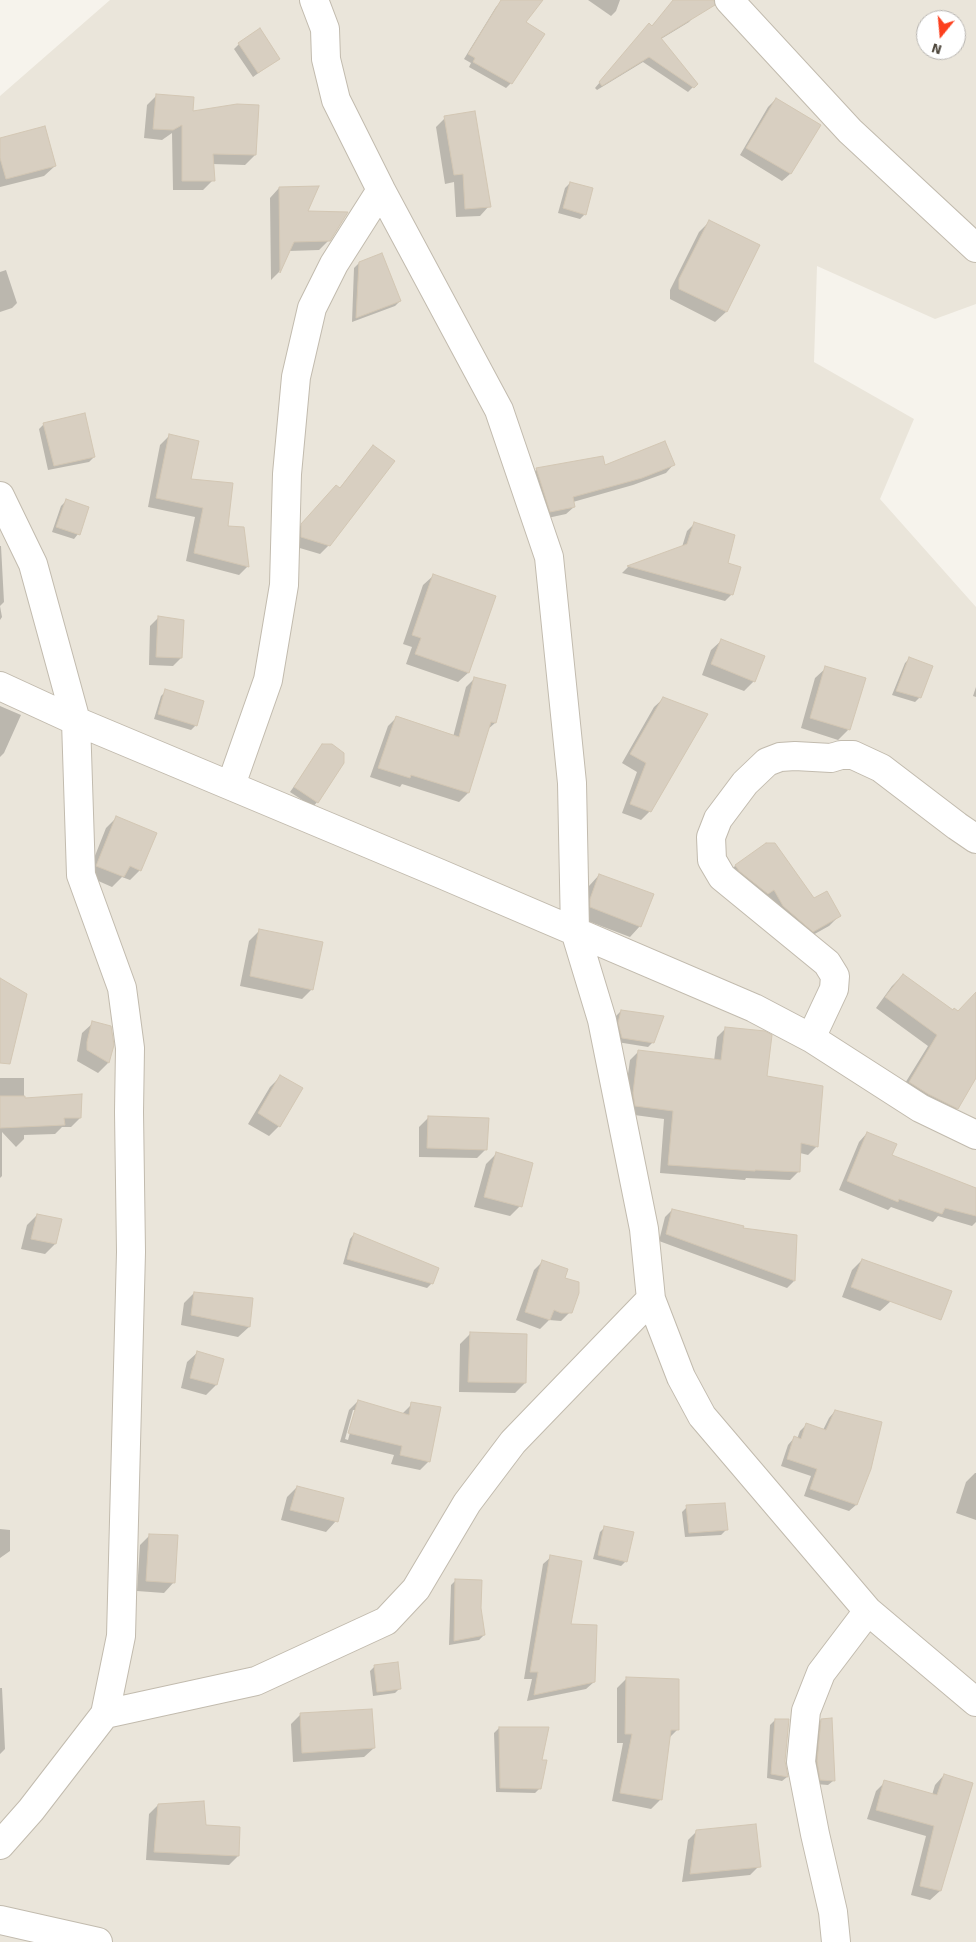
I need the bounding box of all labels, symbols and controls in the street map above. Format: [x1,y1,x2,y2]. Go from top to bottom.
north arrow [916,10,966,60]
text: N [930,39,944,58]

